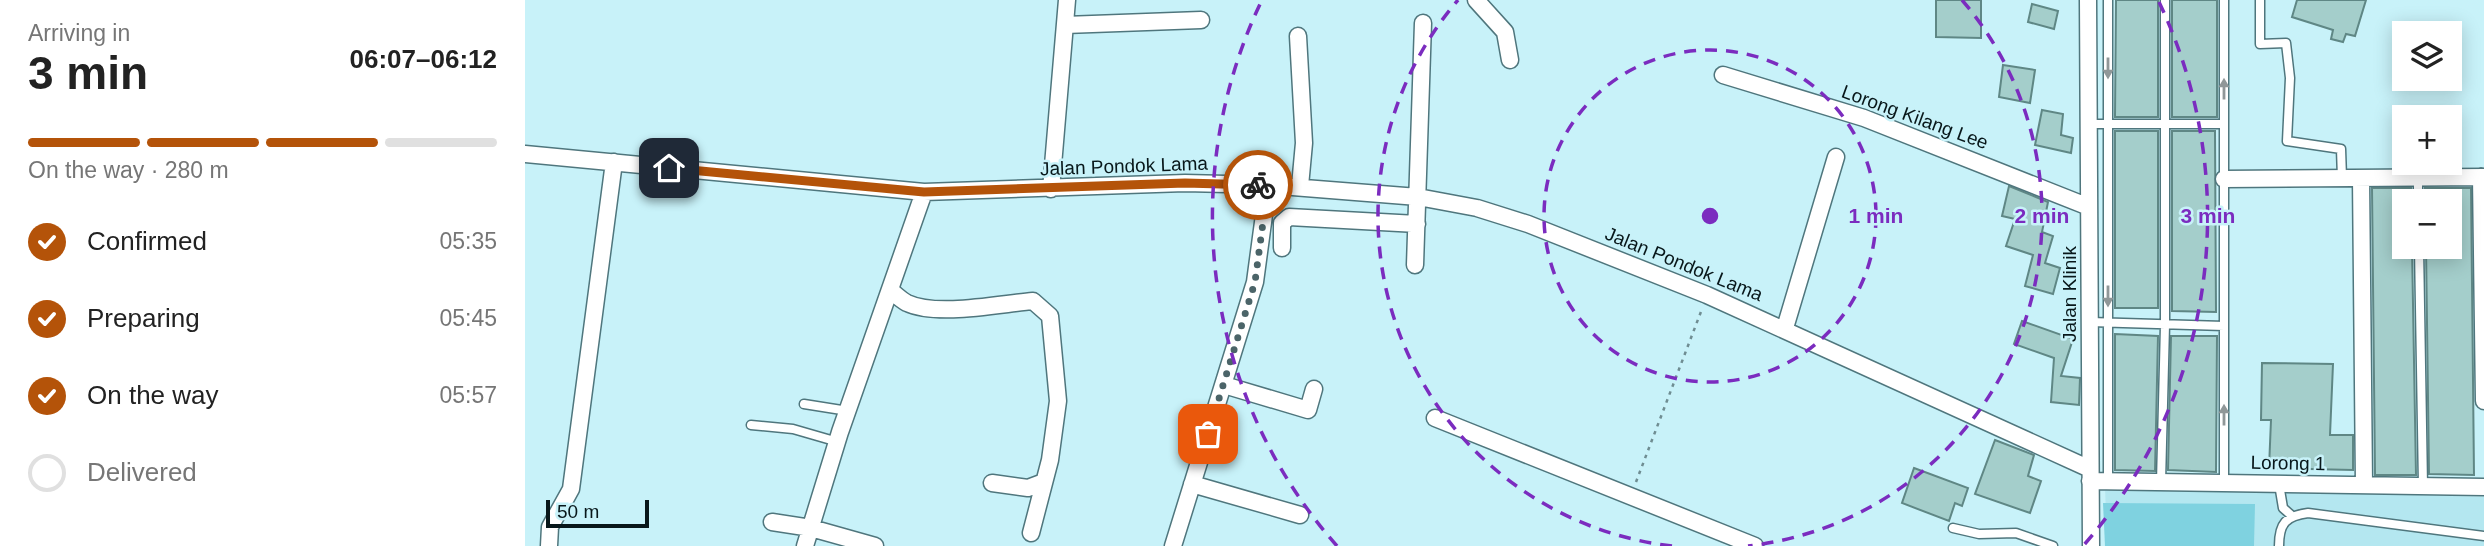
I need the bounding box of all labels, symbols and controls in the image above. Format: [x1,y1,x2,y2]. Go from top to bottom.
text: Arriving in [28,20,130,46]
map controls [2392,21,2462,259]
button: layers [2392,21,2462,91]
text: 06:07–06:12 [350,44,497,74]
text: 3 min [28,47,148,99]
one-way arrow [2102,57,2114,79]
one-way arrow [2218,78,2230,100]
street label: Lorong Kilang Lee [1839,81,1991,153]
button: + [2392,105,2462,175]
pin [639,138,699,198]
icon: home [650,149,688,187]
courier [1223,150,1293,220]
street label: Jalan Pondok Lama [1040,153,1209,179]
text: On the way · 280 m [28,157,229,183]
icon: bike [1239,166,1277,204]
button: − [2392,189,2462,259]
centre of rings [1698,204,1722,228]
text: 1 min [1849,204,1903,227]
text: 2 min [2015,204,2069,227]
text: 3 min [2181,204,2235,227]
icon: check [28,223,66,261]
street label: Jalan Pondok Lama [1602,223,1766,305]
text: Confirmed [87,226,207,256]
text: 05:35 [439,228,497,254]
street label: Jalan Klinik [2059,245,2080,342]
one-way arrow [2102,285,2114,307]
icon: check [28,300,66,338]
text: Preparing [87,303,200,333]
text: 05:45 [439,305,497,331]
icon: check [28,377,66,415]
text: On the way [87,380,219,410]
text: 05:57 [439,382,497,408]
one-way arrow [2218,403,2230,425]
pin [1178,404,1238,464]
icon: bag [1189,415,1227,453]
street label: Lorong 1 [2250,452,2326,474]
text: Delivered [87,457,197,487]
scale bar [546,497,649,529]
text: 50 m [557,501,599,522]

